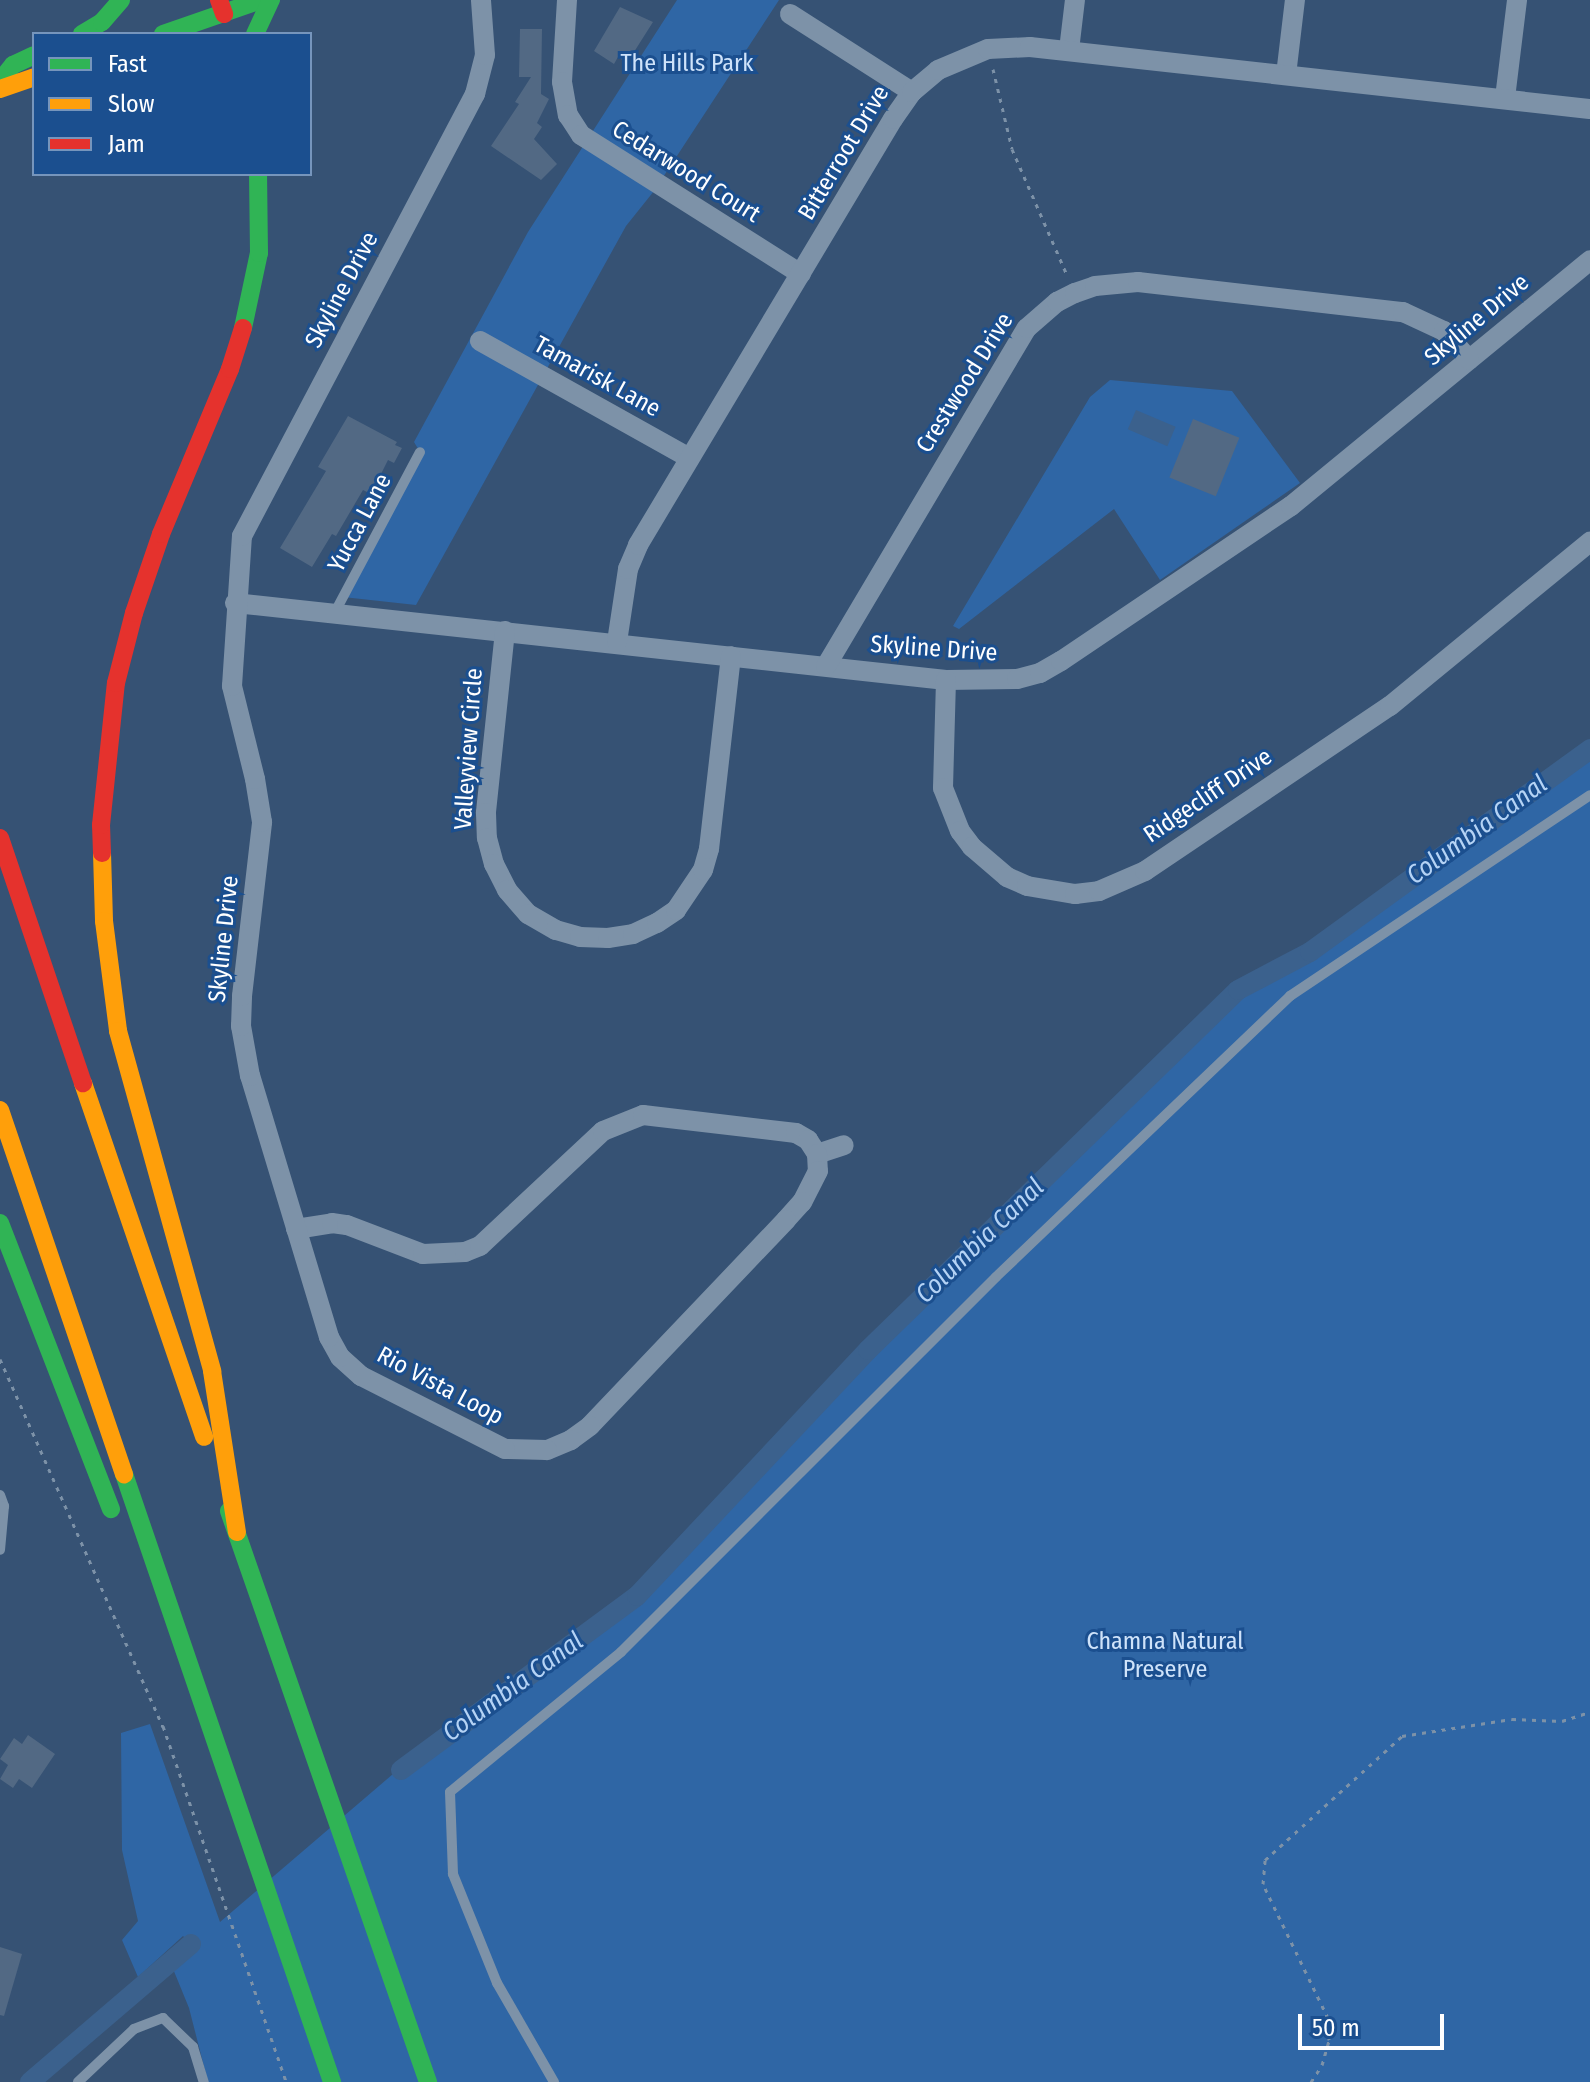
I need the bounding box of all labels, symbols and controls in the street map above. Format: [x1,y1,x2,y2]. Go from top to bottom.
legend [32,32,312,176]
text: Fast [108,50,147,78]
park label: The Hills Park [620,50,754,78]
street label: Bitterroot Drive [793,80,895,226]
text: Slow [108,90,154,118]
street label: Cedarwood Court [607,115,765,229]
text: Jam [108,130,145,158]
street label: Skyline Drive [299,227,385,353]
street label: Skyline Drive [1419,268,1535,372]
street label: Crestwood Drive [910,308,1020,458]
street label: Tamarisk Lane [529,330,665,424]
street label: Yucca Lane [322,469,398,577]
street label: Skyline Drive [870,630,998,668]
street label: Valleyview Circle [449,667,489,831]
street label: Ridgecliff Drive [1138,743,1278,849]
water label: Columbia Canal [1401,769,1553,891]
street label: Skyline Drive [203,874,245,1004]
water label: Columbia Canal [909,1172,1051,1310]
street label: Rio Vista Loop [372,1341,508,1431]
water label: Columbia Canal [437,1626,589,1748]
park label: Chamna Natural Preserve [1086,1628,1244,1684]
scale bar [1302,1998,1448,2048]
text: 50 m [1312,2014,1360,2042]

